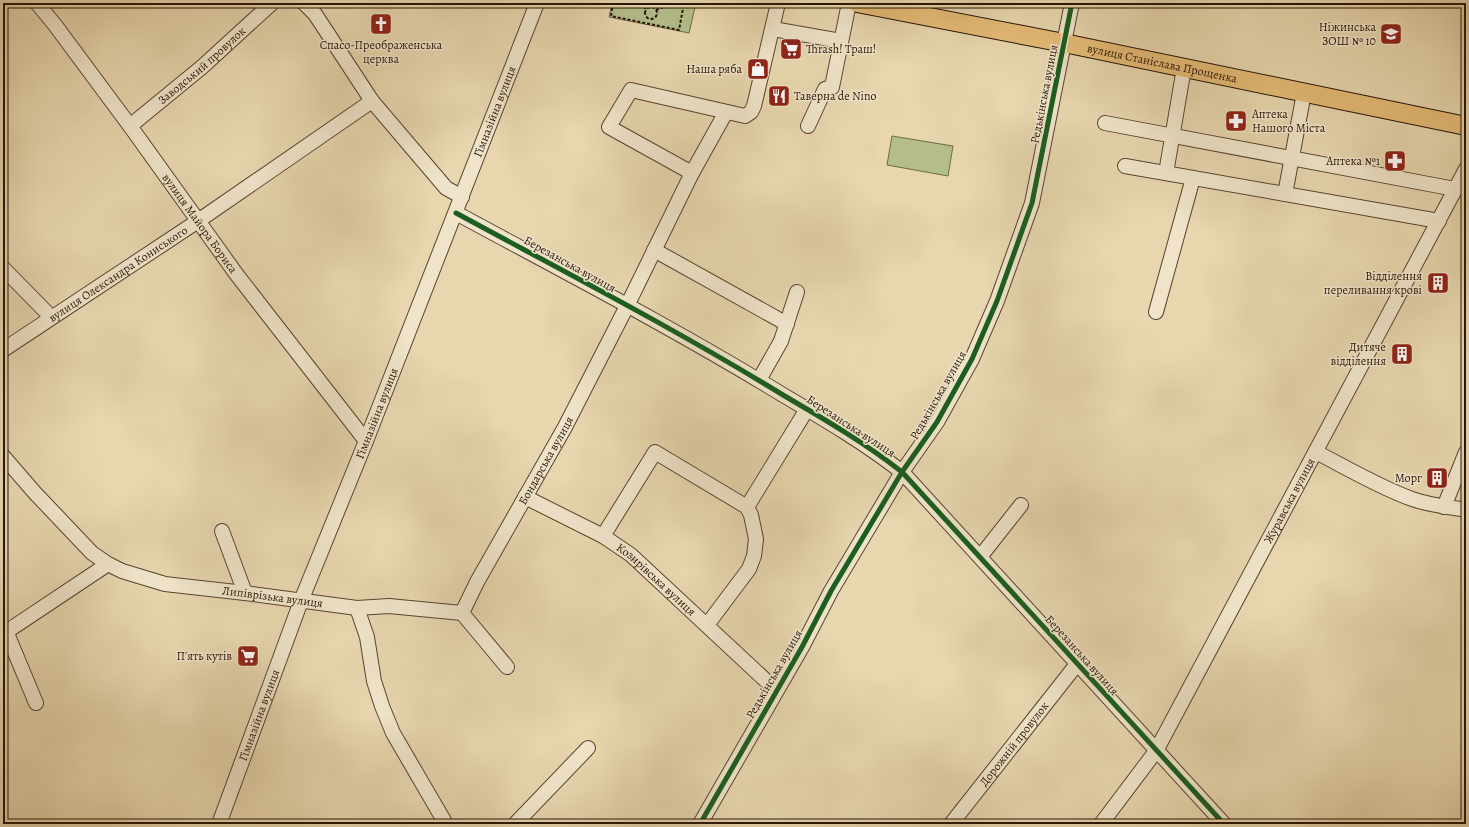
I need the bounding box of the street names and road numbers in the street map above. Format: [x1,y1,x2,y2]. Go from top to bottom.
street label: Заводський провулок [155,23,249,108]
street label: вулиця Станіслава Прощенка [1086,40,1239,87]
street label: Редькінська вулиця [1027,43,1061,145]
street label: Гімназійна вулиця [470,63,520,159]
street label: вулиця Майора Бориса [159,170,241,277]
street label: вулиця Олександра Кониського [45,222,191,326]
street label: Березанська вулиця [521,232,619,296]
street label: Редькінська вулиця [906,347,970,442]
street label: Гімназійна вулиця [352,365,402,461]
street label: Березанська вулиця [803,391,899,461]
street label: Бондарська вулиця [515,414,577,508]
street label: Журавська вулиця [1260,455,1319,546]
street label: Козирівська вулиця [613,539,700,620]
street label: Липіврізька вулиця [221,582,324,611]
street label: Березанська вулиця [1042,611,1123,699]
street label: Редькінська вулиця [742,626,806,721]
street label: Гімназійна вулиця [235,667,283,763]
street label: Дорожній провулок [976,698,1052,789]

